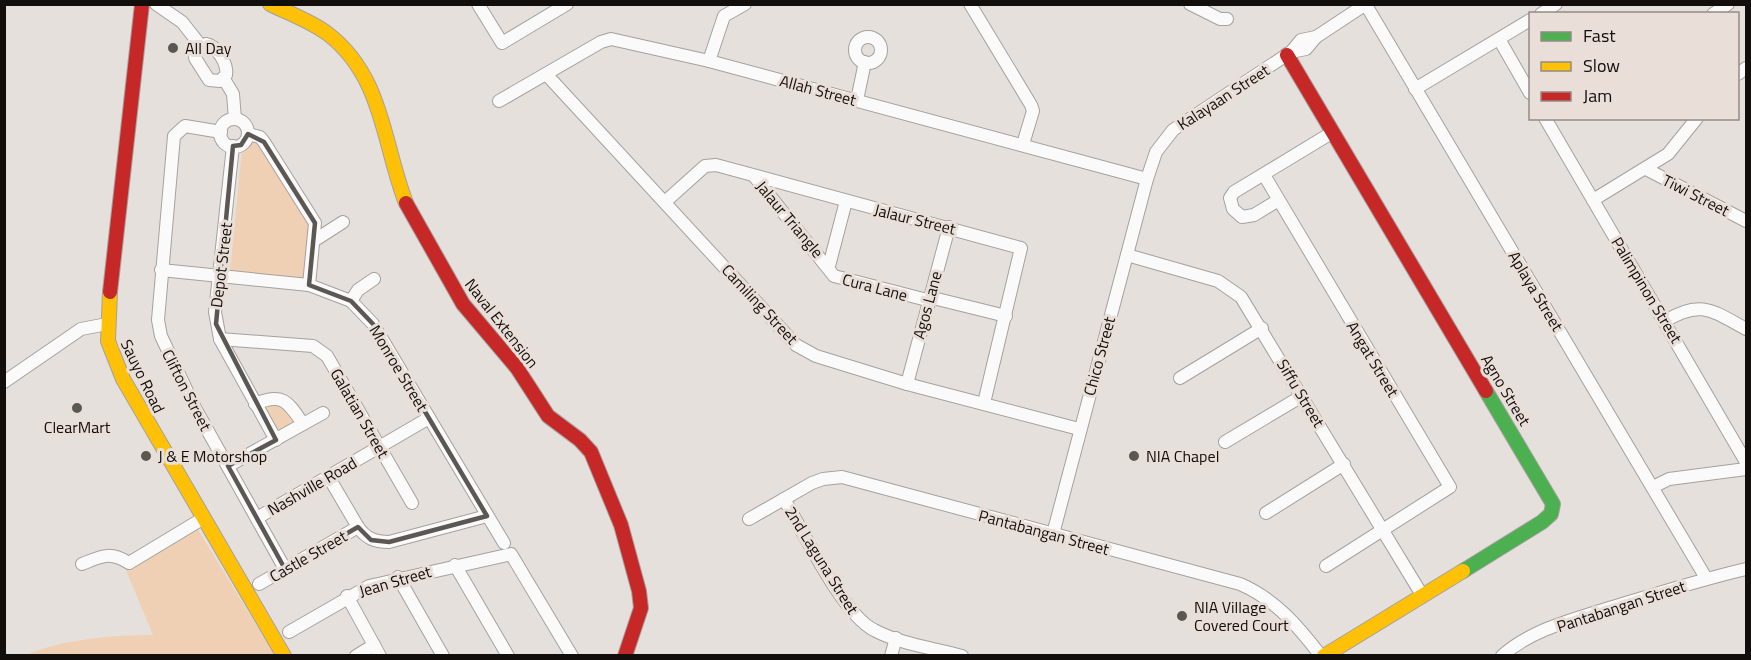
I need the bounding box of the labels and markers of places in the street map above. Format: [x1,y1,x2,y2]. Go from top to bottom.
place label: All Day [185,36,232,60]
marker: All Day [166,41,180,55]
marker: ClearMart [70,401,84,415]
place label: ClearMart [44,415,111,439]
place label: J & E Motorshop [158,444,267,468]
place label: NIA Chapel [1146,444,1219,468]
marker: J & E Motorshop [139,449,153,463]
marker: NIA Chapel [1127,449,1141,463]
place label: NIA Village Covered Court [1194,595,1289,637]
marker: NIA Village Covered Court [1175,609,1189,623]

